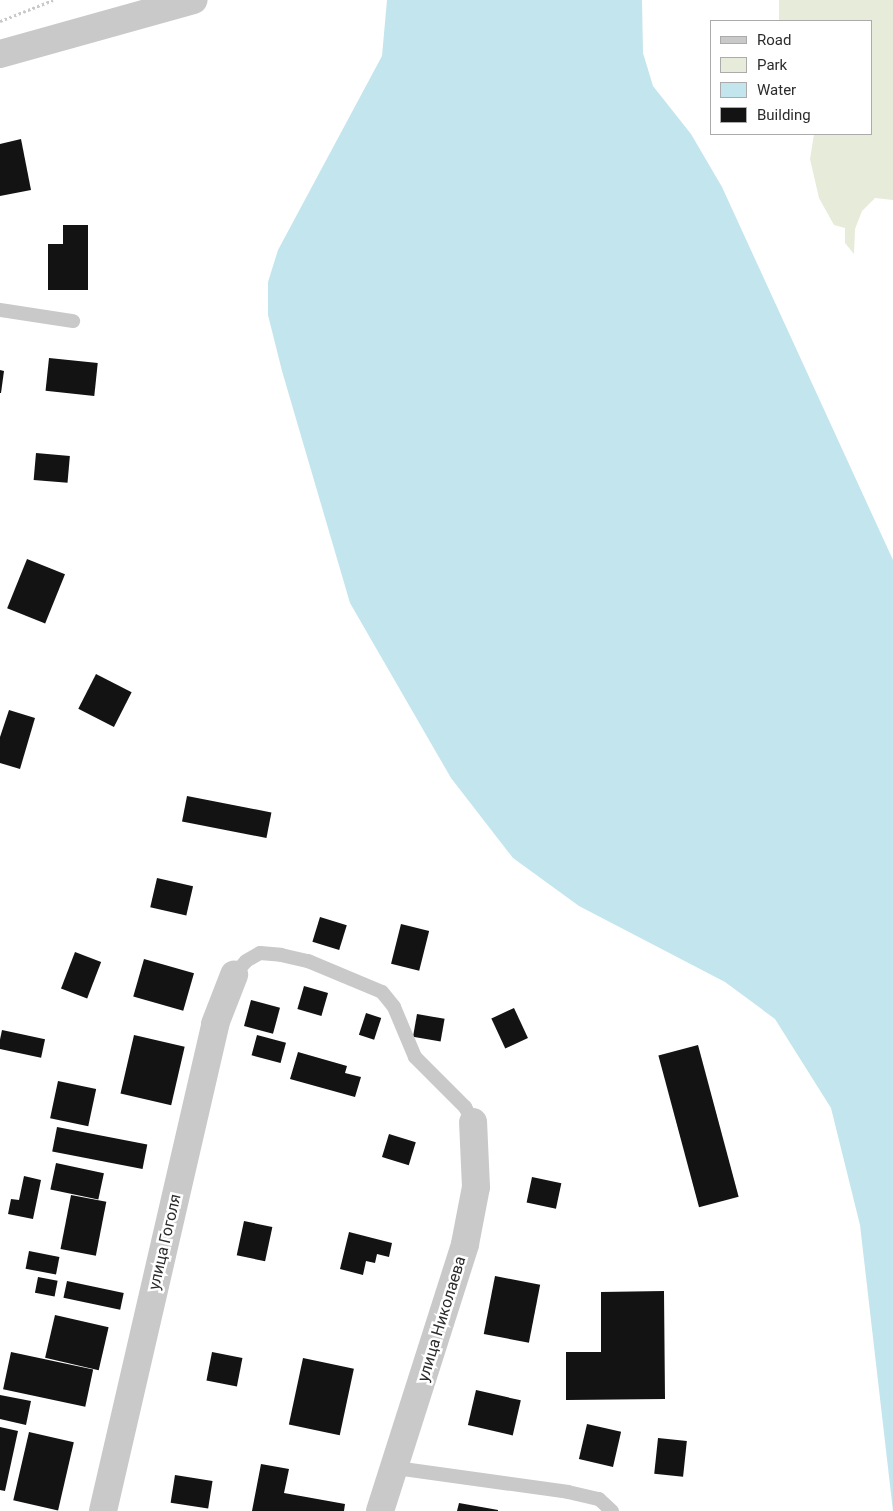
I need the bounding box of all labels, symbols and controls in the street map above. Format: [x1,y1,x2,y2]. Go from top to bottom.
legend [710,20,873,135]
text: Road [757,31,791,49]
text: Park [757,56,787,74]
text: Water [757,81,796,99]
text: Building [757,106,811,124]
street label: улица Гоголя [145,1192,185,1292]
street label: улица Николаева [414,1254,470,1384]

